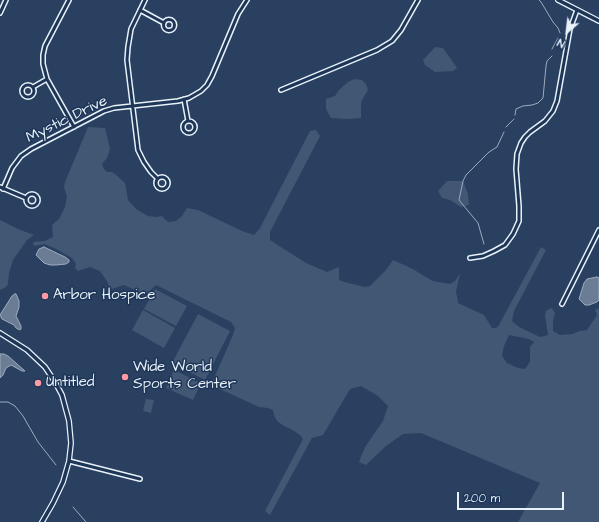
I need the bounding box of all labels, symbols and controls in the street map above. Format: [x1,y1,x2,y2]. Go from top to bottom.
north arrow [547,12,587,52]
text: N [555,35,568,51]
street label: Mystic Drive [23,93,111,147]
place label: Arbor Hospice [53,287,155,305]
marker: Arbor Hospice [40,291,50,301]
place label: Wide World Sports Center [133,359,236,394]
marker: Wide World Sports Center [120,372,130,382]
place label: Untitled [46,374,94,392]
marker: Untitled [33,378,43,388]
scale bar [459,484,566,510]
text: 200 m [464,490,500,507]

